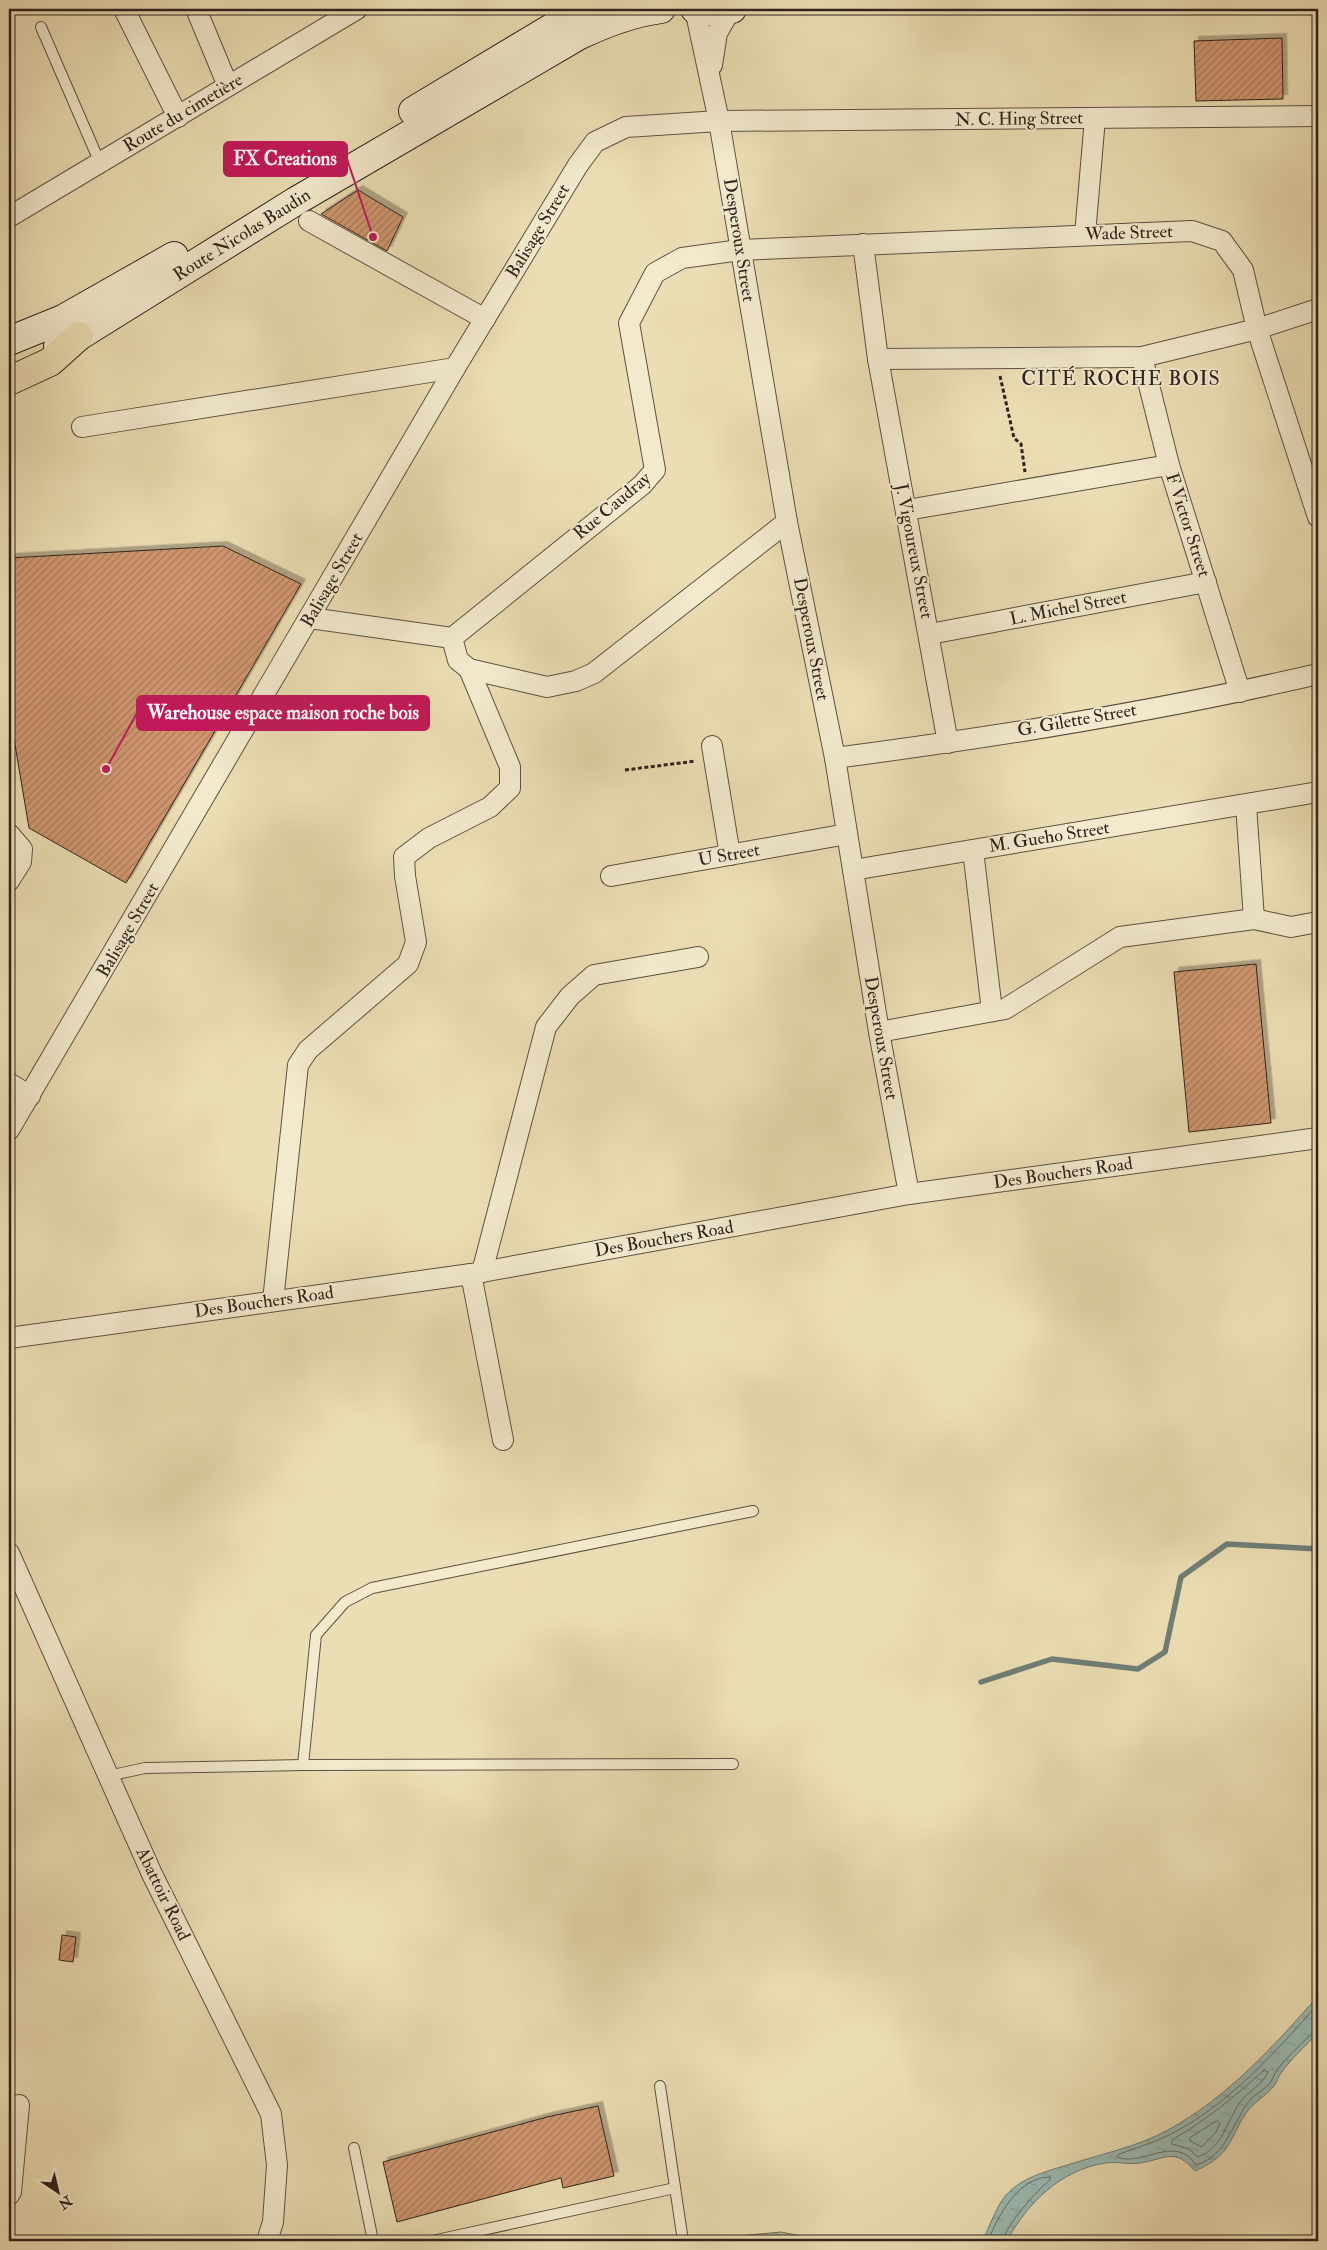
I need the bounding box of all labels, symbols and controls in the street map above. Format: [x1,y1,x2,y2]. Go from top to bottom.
street label: Route du cimetière [119,68,247,158]
street label: N. C. Hing Street [955,106,1083,132]
callout: FX Creations [224,142,347,176]
text: FX Creations [233,147,337,171]
street label: Desperoux Street [718,177,760,304]
street label: Balisage Street [501,180,575,282]
street label: Route Nicolas Baudin [169,183,315,287]
street label: Wade Street [1084,220,1173,246]
district label: CITÉ ROCHE BOIS [1021,365,1221,391]
street label: Rue Caudray [569,466,656,545]
street label: F Victor Street [1160,470,1216,580]
street label: J. Vigoureux Street [889,481,938,621]
street label: Balisage Street [296,528,368,632]
street label: Desperoux Street [788,576,834,703]
street label: L. Michel Street [1008,585,1128,631]
callout: Warehouse espace maison roche bois [137,696,429,730]
street label: G. Gilette Street [1016,698,1139,742]
text: Warehouse espace maison roche bois [146,701,420,726]
street label: M. Gueho Street [987,816,1111,858]
street label: U Street [696,838,762,872]
street label: Balisage Street [92,878,164,982]
street label: Desperoux Street [859,975,903,1102]
street label: Des Bouchers Road [992,1152,1134,1194]
street label: Des Bouchers Road [593,1215,735,1263]
street label: Des Bouchers Road [193,1281,335,1323]
street label: Abattoir Road [130,1843,195,1944]
north arrow [32,2168,82,2218]
text: N [55,2191,76,2213]

